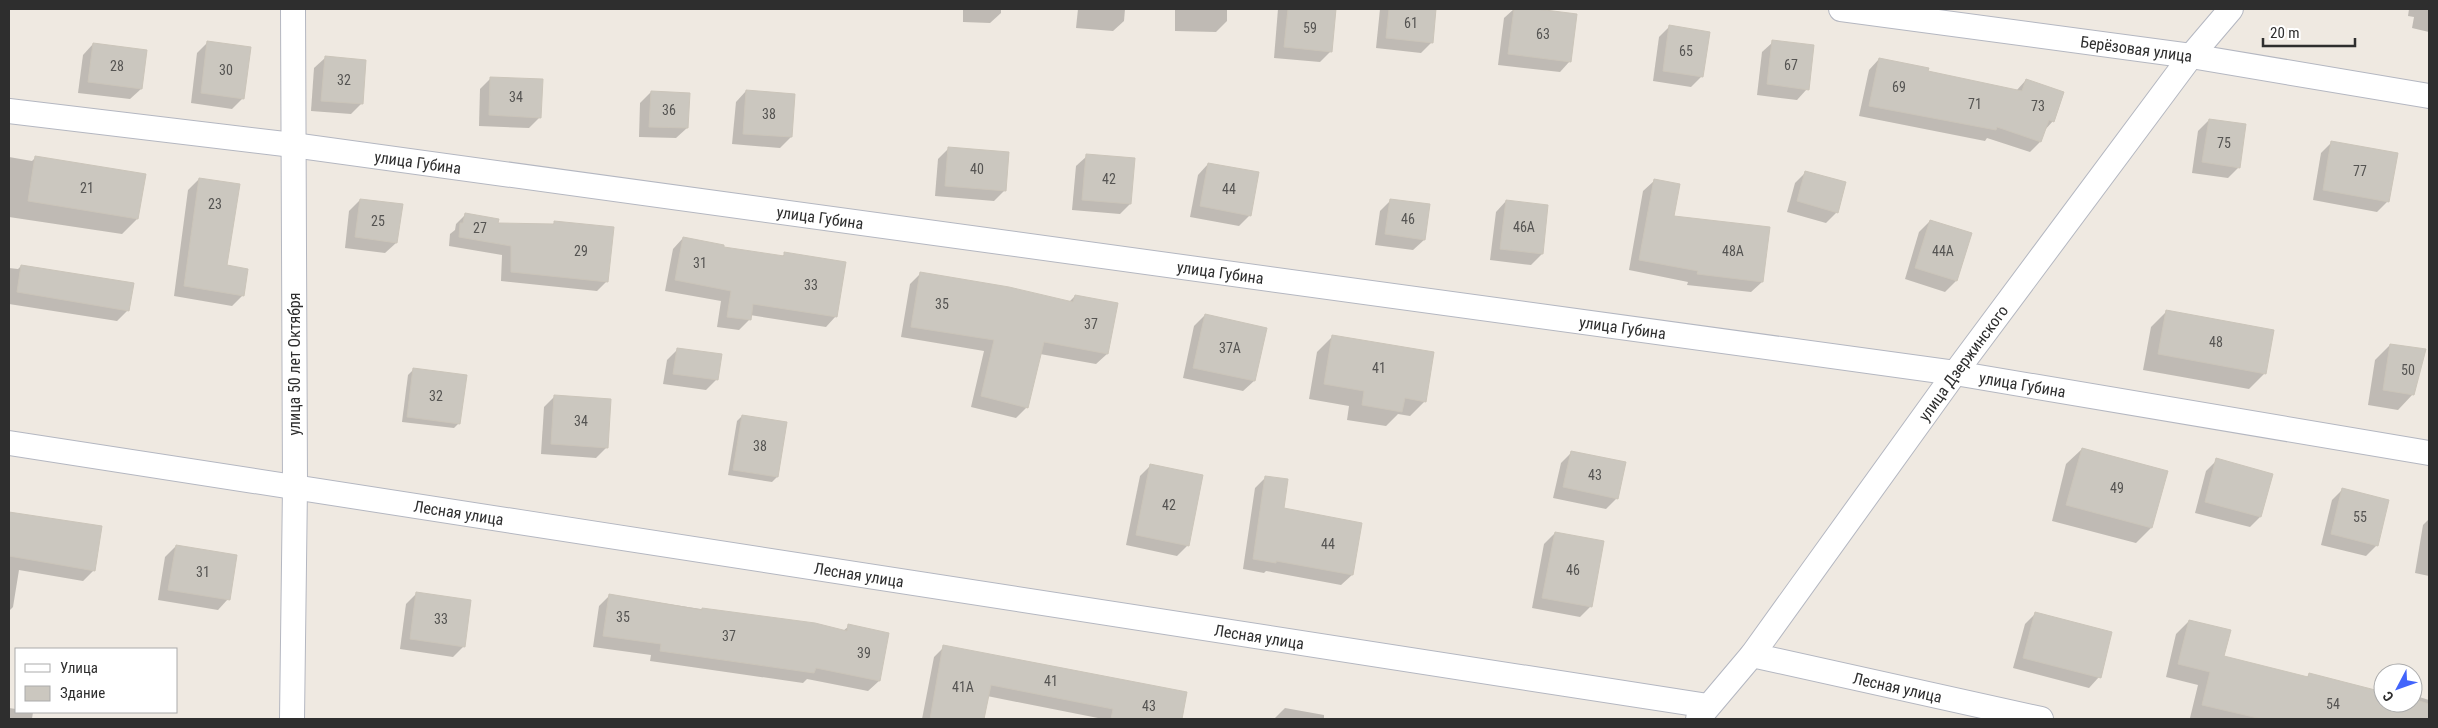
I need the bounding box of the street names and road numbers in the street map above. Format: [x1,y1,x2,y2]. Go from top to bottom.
street label: Берёзовая улица [2079,32,2193,66]
street label: улица Губина [373,147,462,177]
street label: улица Губина [775,202,865,233]
street label: улица Губина [1176,257,1265,288]
street label: улица 50 лет Октября [285,293,304,435]
street label: улица Дзержинского [1914,301,2012,425]
street label: улица Губина [1578,312,1667,343]
street label: улица Губина [1978,368,2067,401]
street label: Лесная улица [412,496,505,529]
street label: Лесная улица [813,558,905,591]
street label: Лесная улица [1213,620,1305,653]
street label: Лесная улица [1851,668,1944,706]

